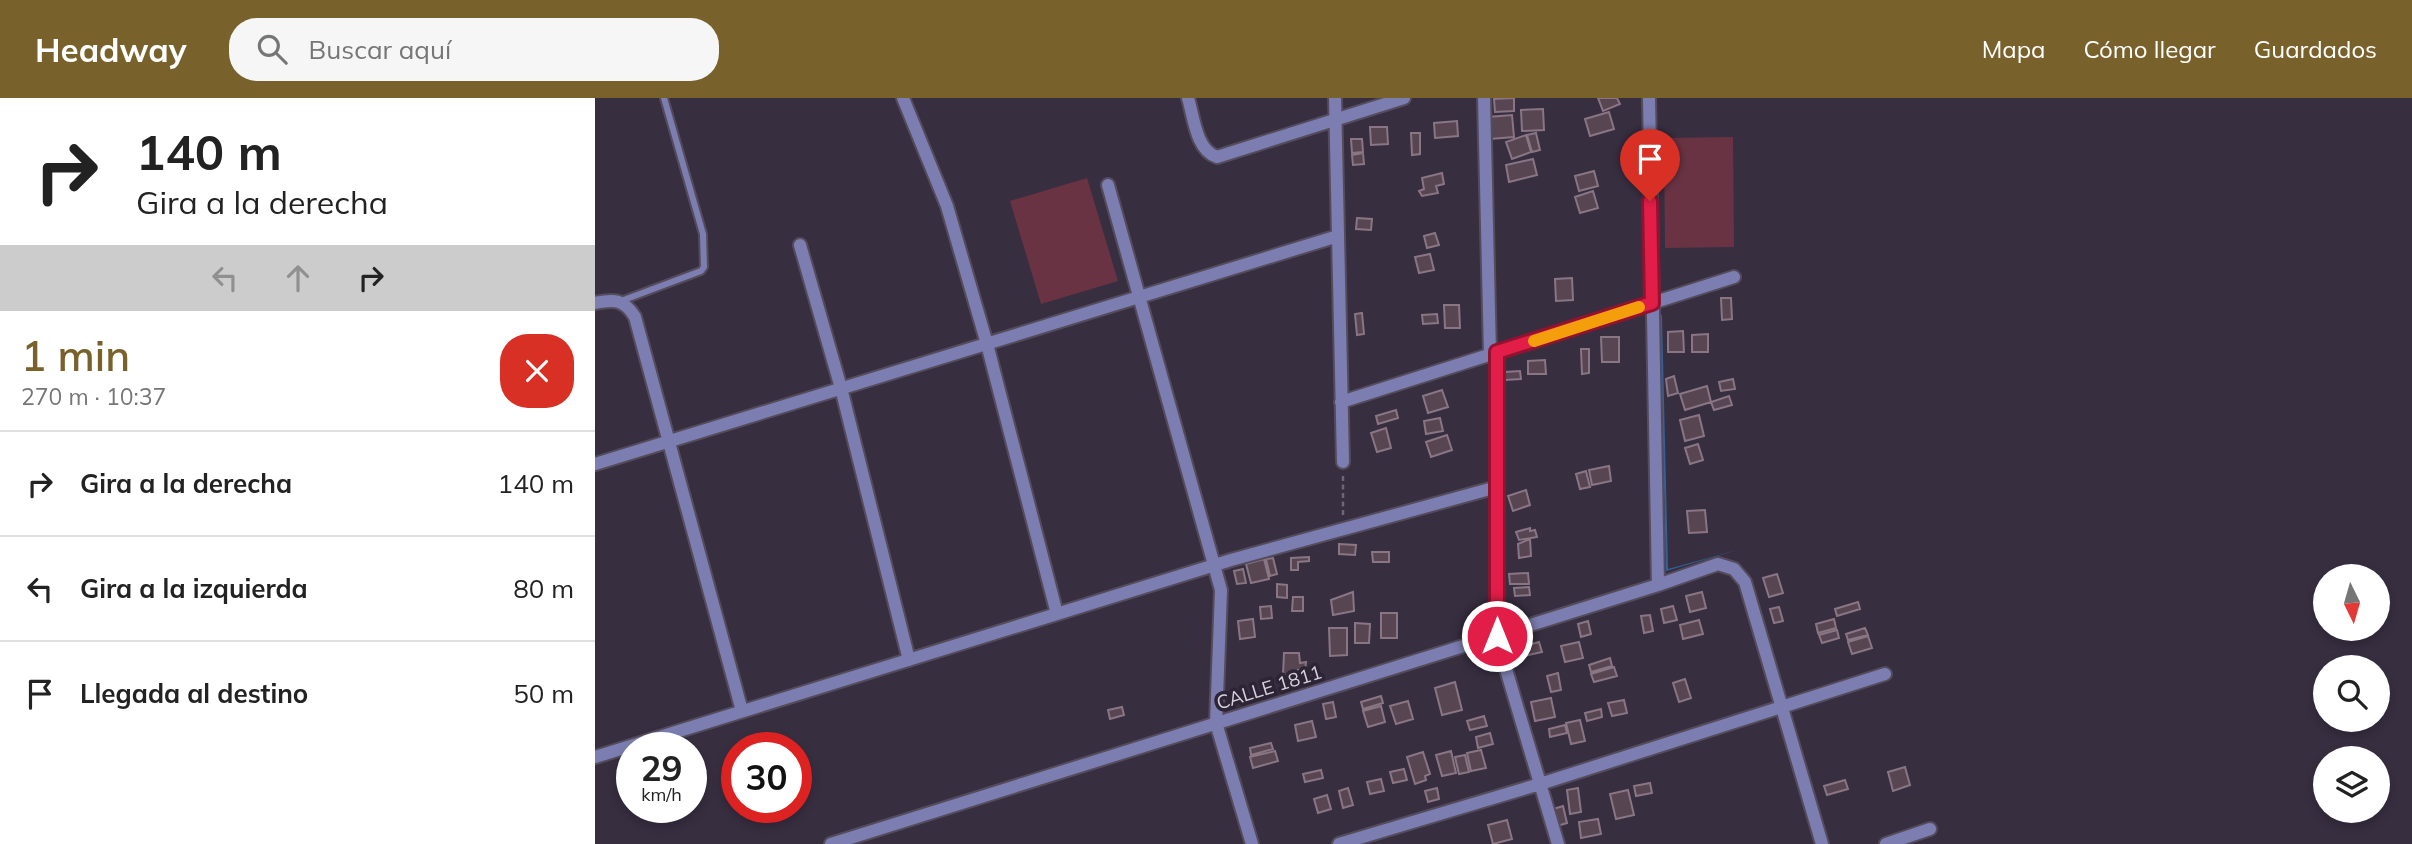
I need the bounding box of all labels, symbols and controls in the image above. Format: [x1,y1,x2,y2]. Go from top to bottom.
search box [229,18,719,81]
text: Headway [35,29,187,70]
icon: search [253,30,291,68]
text: Buscar aquí [309,33,451,66]
text: Mapa [1982,34,2045,64]
text: Cómo llegar [2083,34,2216,64]
text: Guardados [2254,34,2377,64]
text: 140 m [136,121,282,182]
icon: right [21,126,112,217]
pin [1620,129,1680,201]
icon: arrive [1631,140,1669,178]
text: Gira a la derecha [136,182,388,222]
icon: left [206,259,244,297]
icon: ahead [279,259,317,297]
icon: right [352,259,390,297]
text: 1 min [21,329,130,382]
button: close [500,334,574,408]
text: 270 m · 10:37 [21,382,166,411]
icon: right [21,465,59,503]
text: Gira a la derecha [80,467,292,500]
text: 140 m [498,467,574,500]
north arrow [2313,564,2391,640]
map controls [2313,564,2390,823]
icon: left [21,570,59,608]
text: Gira a la izquierda [80,572,308,605]
text: 80 m [513,572,574,605]
position arrow [1460,599,1534,673]
button: search [2313,655,2390,732]
street label: CALLE 1811 [1213,660,1325,714]
icon: arrive [21,675,59,713]
text: Llegada al destino [80,677,308,710]
text: 50 m [513,677,574,710]
speed limit sign: 30 [721,732,812,823]
text: 29 [640,746,683,790]
button: layers [2313,746,2390,823]
text: km/h [641,783,682,806]

